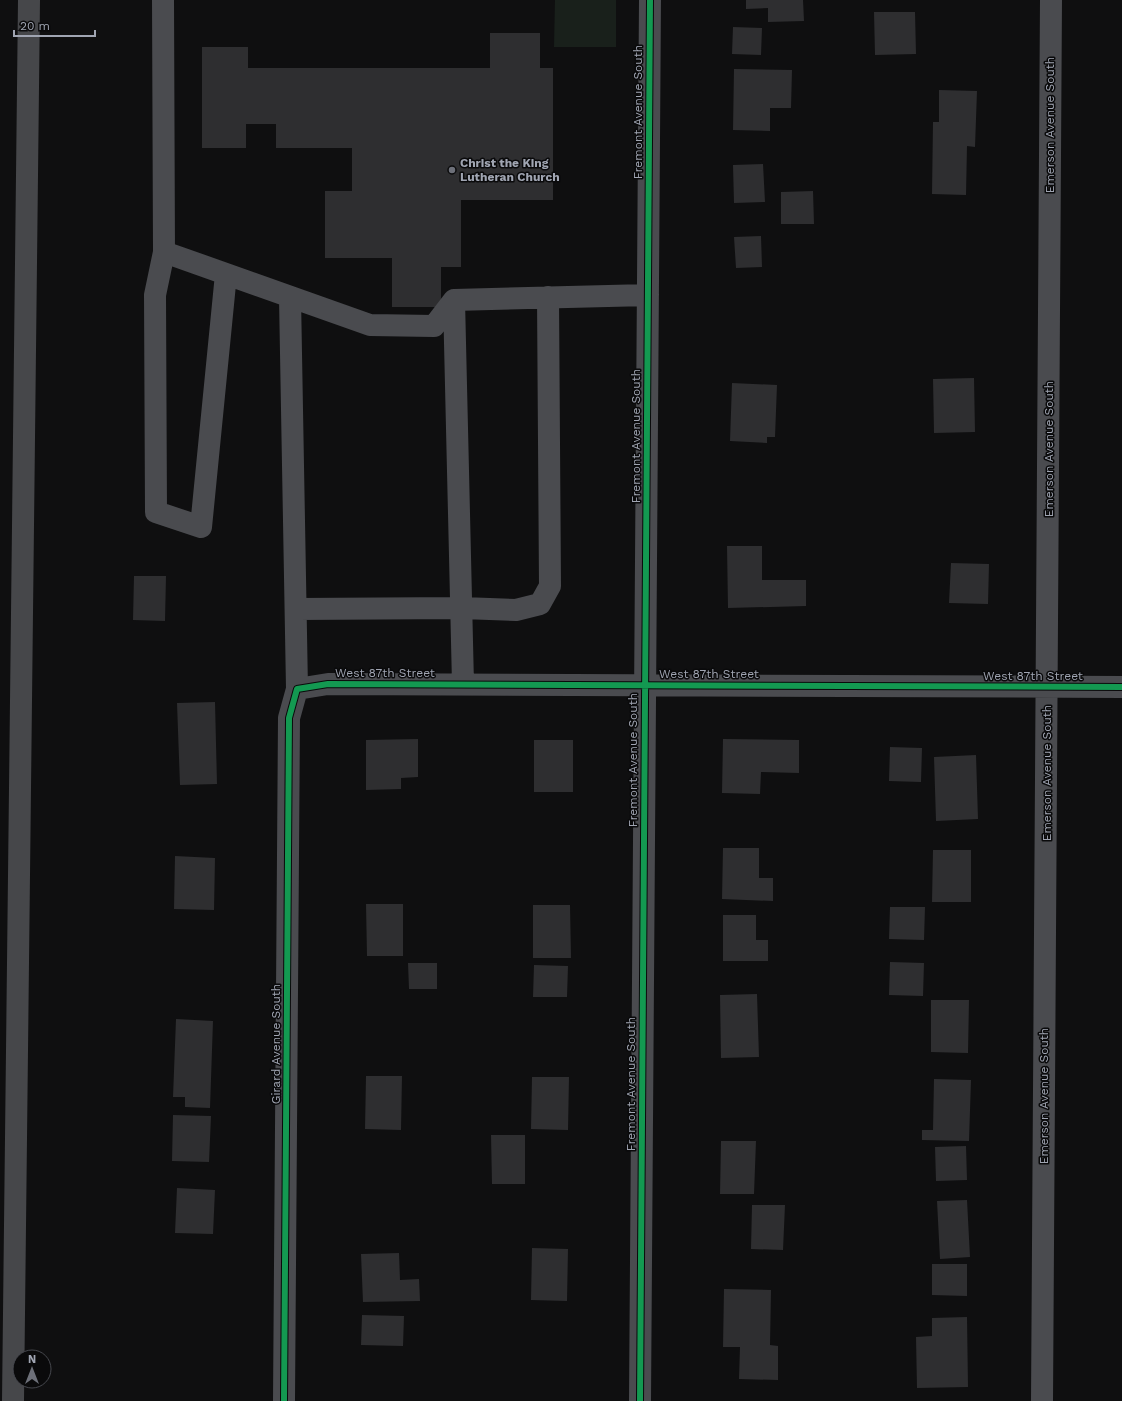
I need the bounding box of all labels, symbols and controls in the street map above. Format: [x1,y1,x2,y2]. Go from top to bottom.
scale bar [14,12,95,38]
text: 20 m [20,19,50,33]
street label: Fremont Avenue South [631,45,645,179]
street label: Emerson Avenue South [1043,57,1057,193]
place label: Christ the King Lutheran Church [460,156,560,184]
marker: Christ the King Lutheran Church [447,165,457,175]
street label: Fremont Avenue South [629,369,643,503]
street label: Emerson Avenue South [1042,381,1056,517]
street label: West 87th Street [335,666,435,680]
street label: West 87th Street [659,667,759,681]
street label: West 87th Street [983,669,1083,683]
street label: Fremont Avenue South [626,693,640,827]
street label: Emerson Avenue South [1040,705,1054,841]
street label: Girard Avenue South [269,984,283,1104]
street label: Fremont Avenue South [624,1017,638,1151]
street label: Emerson Avenue South [1037,1028,1051,1164]
north arrow [12,1349,52,1389]
text: N [28,1353,36,1366]

